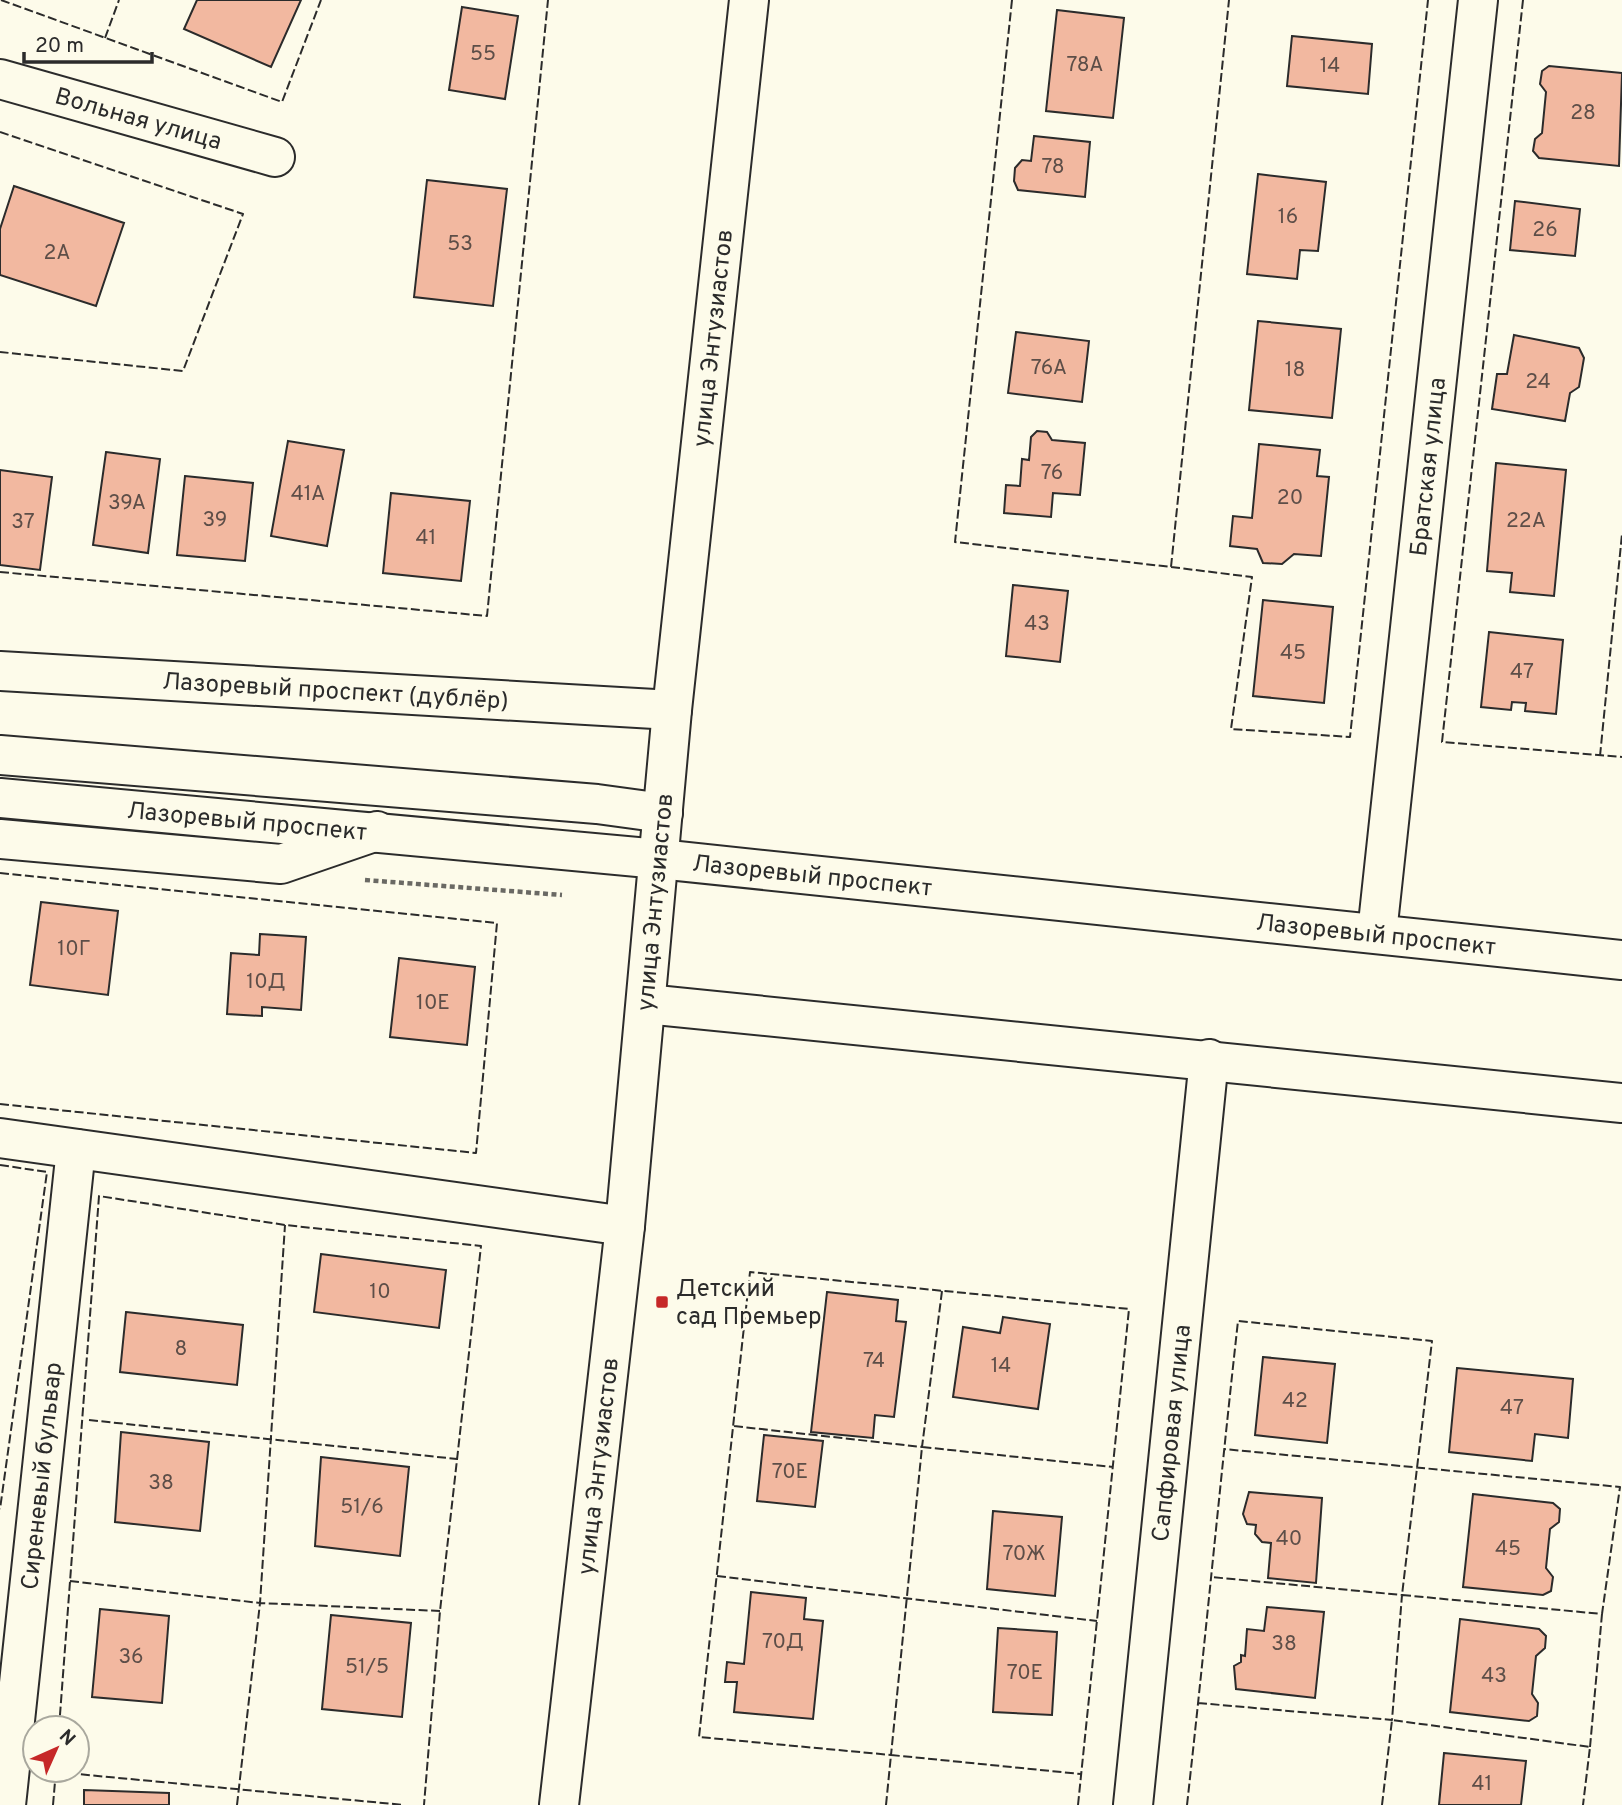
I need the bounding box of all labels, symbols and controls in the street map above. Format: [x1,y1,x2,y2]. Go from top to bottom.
scale bar [24,21,152,65]
text: 20 m [35,33,84,60]
house number: 55 [470,41,496,68]
house number: 78А [1066,52,1104,79]
house number: 14 [1320,53,1340,80]
street label: Вольная улица [51,82,225,158]
house number: 28 [1570,100,1596,127]
house number: 78 [1041,154,1065,181]
house number: 16 [1278,204,1298,231]
house number: 26 [1532,217,1558,244]
street label: улица Энтузиастов [688,228,741,449]
house number: 53 [447,231,473,258]
house number: 2А [43,240,71,267]
house number: 76А [1031,355,1067,382]
house number: 18 [1285,357,1305,384]
house number: 24 [1525,369,1551,396]
street label: Братская улица [1405,376,1454,558]
house number: 76 [1041,460,1063,487]
house number: 41А [291,481,325,508]
house number: 20 [1277,485,1303,512]
house number: 39А [108,490,146,517]
house number: 39 [203,507,227,534]
house number: 22А [1506,508,1546,535]
house number: 37 [11,509,35,536]
house number: 41 [416,525,436,552]
house number: 43 [1024,611,1050,638]
house number: 45 [1280,640,1306,667]
house number: 47 [1510,659,1534,686]
street label: Лазоревый проспект (дублёр) [161,667,509,717]
street label: улица Энтузиастов [632,792,681,1013]
street label: Лазоревый проспект [125,797,368,849]
street label: Лазоревый проспект [690,850,934,905]
street label: Лазоревый проспект [1254,909,1497,964]
house number: 10Г [57,936,91,963]
house number: 10Д [246,969,286,996]
house number: 10Е [416,990,450,1017]
place label: Детский сад Премьер [676,1275,822,1333]
house number: 10 [369,1279,391,1306]
marker: Детский сад Премьер [654,1294,670,1310]
street label: Сапфировая улица [1147,1323,1199,1543]
house number: 8 [175,1336,187,1363]
house number: 74 [863,1348,885,1375]
house number: 14 [991,1353,1011,1380]
street label: улица Энтузиастов [572,1356,627,1577]
street label: Сиреневый бульвар [16,1361,70,1591]
house number: 42 [1282,1388,1308,1415]
house number: 47 [1500,1395,1524,1422]
house number: 70Е [772,1459,808,1486]
house number: 38 [148,1470,174,1497]
house number: 51/6 [340,1494,384,1521]
house number: 40 [1276,1526,1302,1553]
house number: 45 [1495,1536,1521,1563]
house number: 70Ж [1002,1541,1046,1568]
house number: 70Д [762,1629,804,1656]
house number: 38 [1271,1631,1297,1658]
house number: 36 [118,1644,144,1671]
house number: 51/5 [345,1654,389,1681]
house number: 70Е [1007,1660,1043,1687]
house number: 43 [1481,1663,1507,1690]
north arrow [21,1714,91,1784]
text: N [53,1725,80,1752]
house number: 41 [1472,1771,1492,1798]

